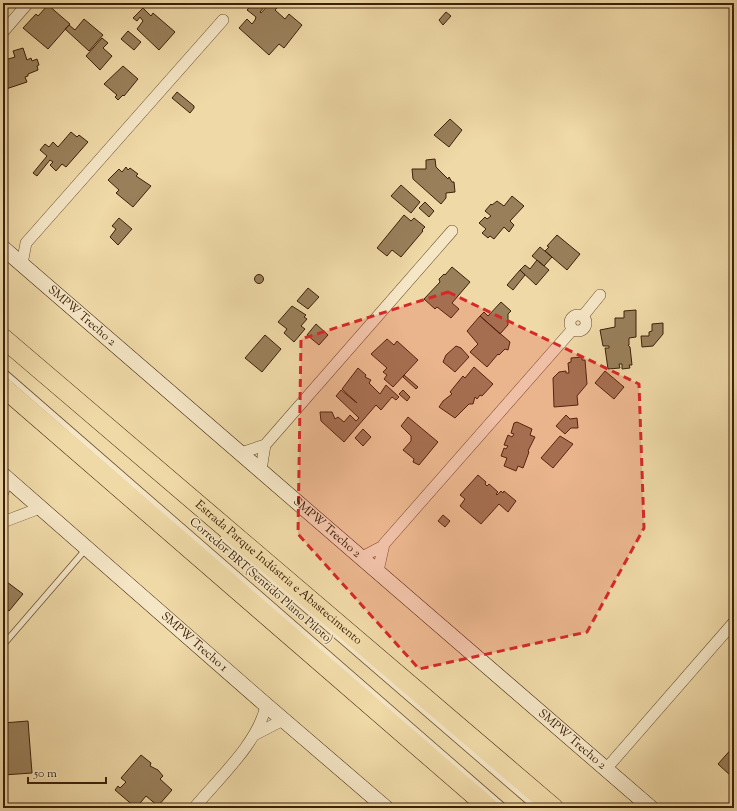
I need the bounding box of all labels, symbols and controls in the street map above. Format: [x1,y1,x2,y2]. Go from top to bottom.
street label: SMPW Trecho 2 [44,281,120,351]
street label: SMPW Trecho 2 [289,493,365,563]
street label: Estrada Parque Indústria e Abastecimento [191,496,366,650]
street label: Corredor BRT(Sentido Plano Piloto) [185,513,337,649]
street label: SMPW Trecho 1 [157,608,232,676]
street label: SMPW Trecho 2 [534,705,610,775]
scale bar [28,759,106,785]
text: 50 m [33,765,57,783]

